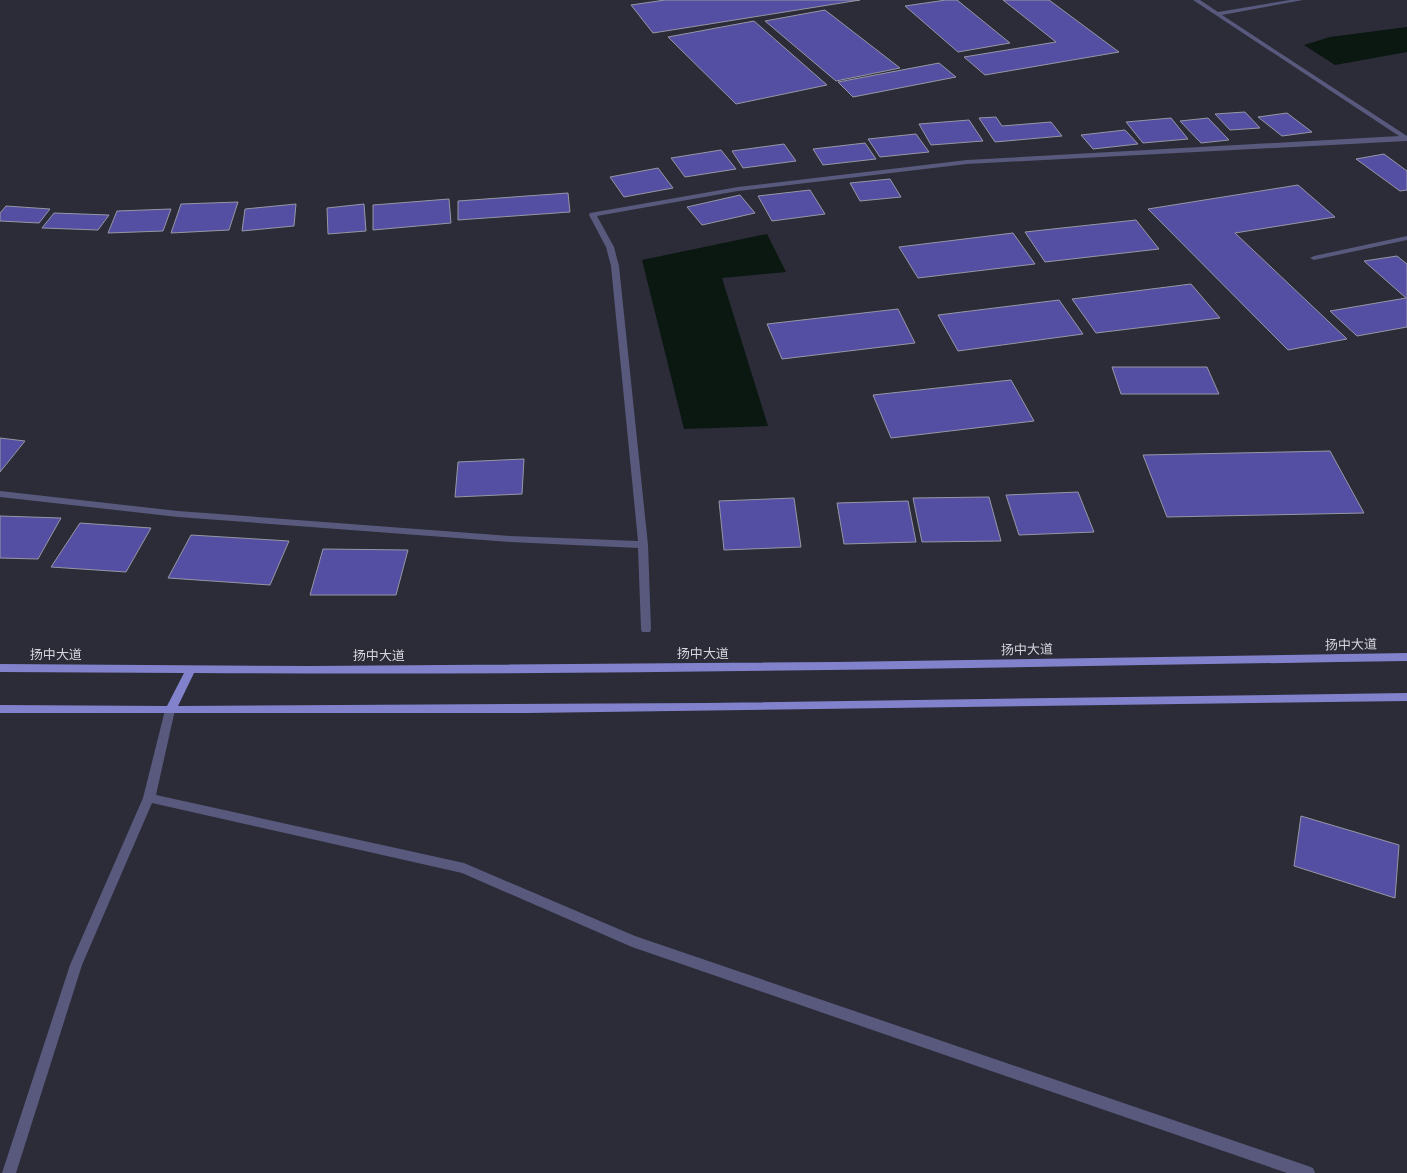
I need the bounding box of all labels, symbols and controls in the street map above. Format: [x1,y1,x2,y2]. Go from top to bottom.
street label: 扬中大道 [1325,636,1377,652]
street label: 扬中大道 [1001,641,1053,657]
street label: 扬中大道 [677,645,729,661]
street label: 扬中大道 [30,646,82,662]
street label: 扬中大道 [353,647,405,663]

